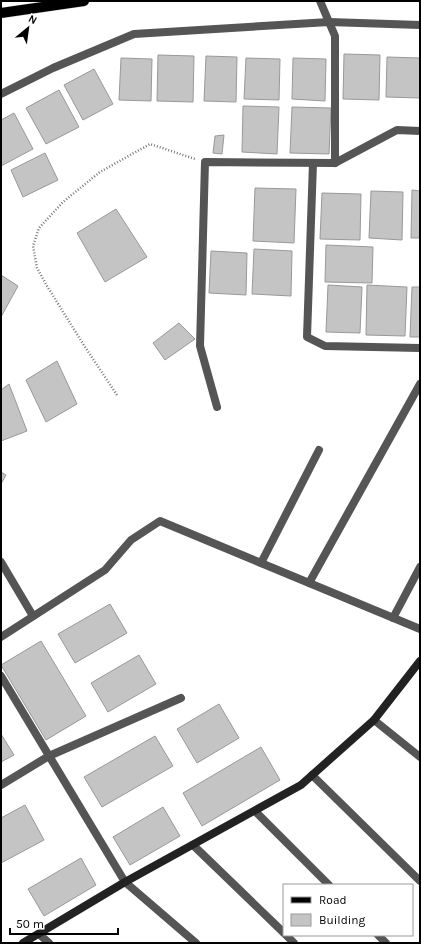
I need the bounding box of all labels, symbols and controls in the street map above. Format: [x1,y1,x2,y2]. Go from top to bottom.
north arrow [8,8,48,48]
text: N [26,12,39,27]
legend [283,884,413,936]
text: Road [319,893,347,907]
scale bar [10,910,118,936]
text: Building [319,913,366,927]
text: 50 m [16,917,44,931]

